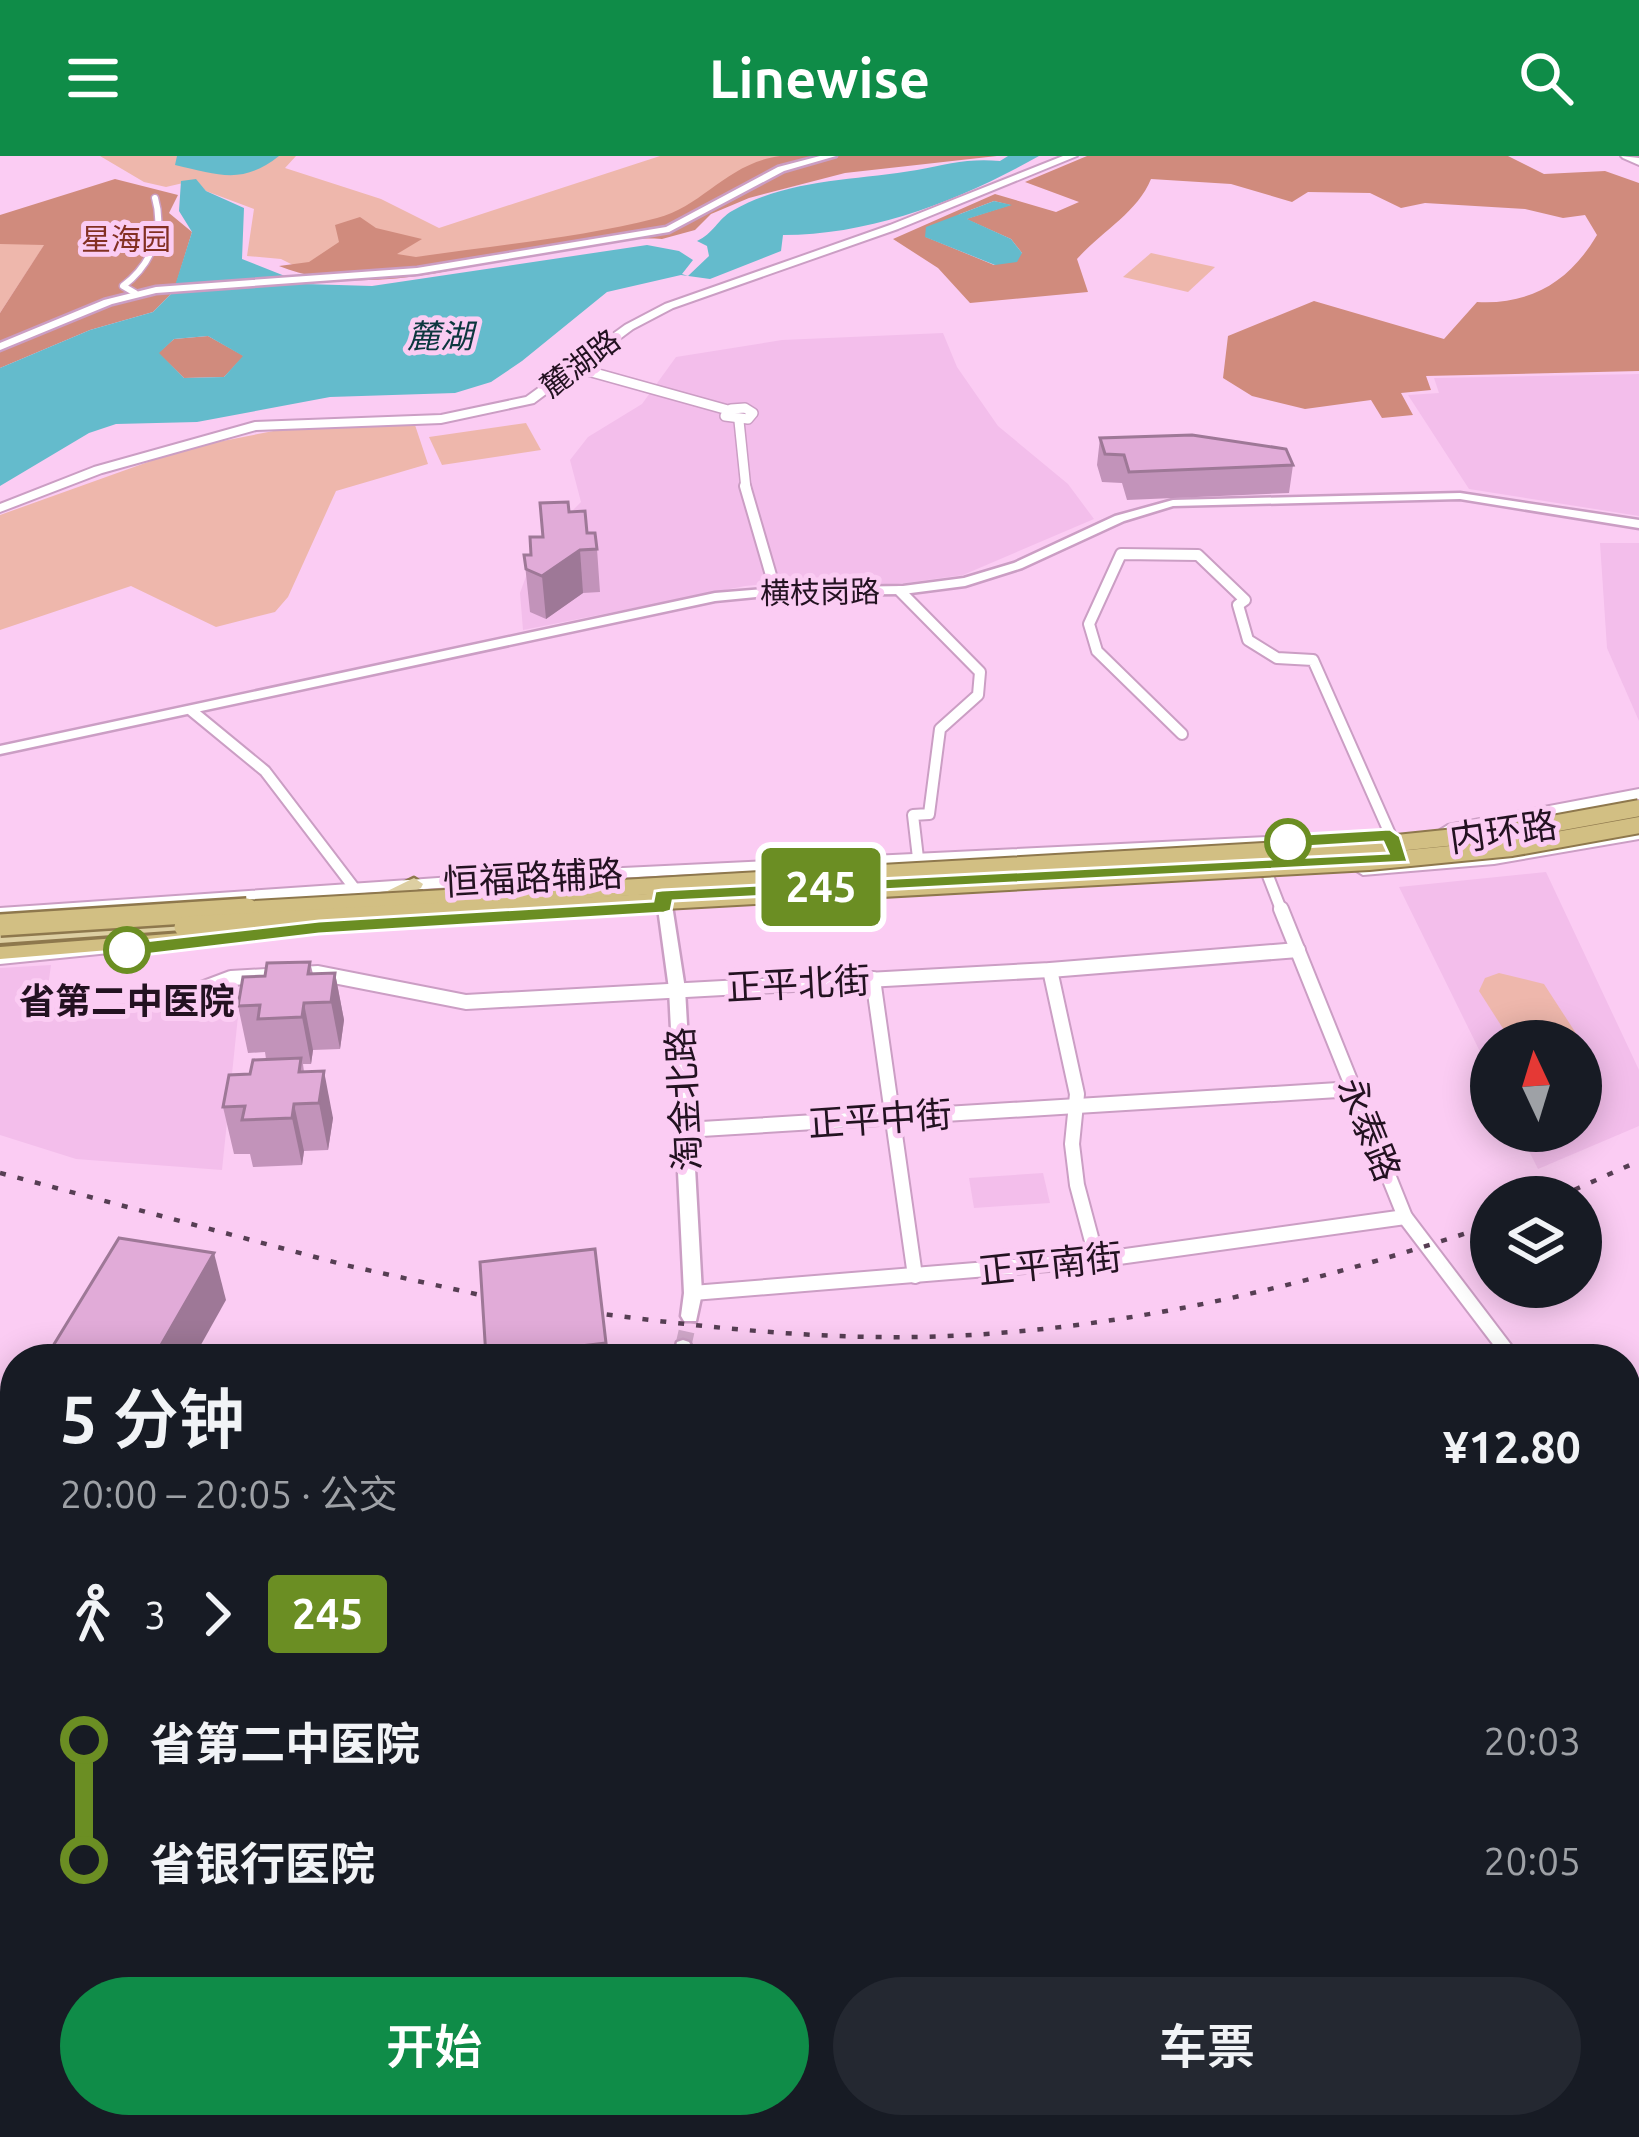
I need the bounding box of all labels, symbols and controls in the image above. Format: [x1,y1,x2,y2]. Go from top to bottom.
icon: menu [60,45,126,111]
icon: search [1513,45,1579,111]
text: Linewise [709,48,930,108]
park label: 星海园 [81,222,171,256]
water label: 麓湖 [407,317,478,354]
street label: 麓湖路 [534,322,626,404]
street label: 横枝岗路 [760,574,880,610]
street label: 内环路 [1447,803,1559,859]
unlabelled marker [1266,820,1310,864]
line badge: 245 [752,848,890,926]
street label: 恒福路辅路 [442,852,624,902]
text: 245 [785,863,857,910]
marker: 省第二中医院 [105,928,149,972]
street label: 正平北街 [725,959,871,1007]
place label: 省第二中医院 [19,980,235,1021]
north arrow [1470,1020,1602,1152]
map controls [1470,1020,1602,1308]
street label: 淘金北路 [659,1026,707,1172]
street label: 永泰路 [1331,1071,1409,1187]
street label: 正平中街 [807,1093,953,1143]
button: layers [1470,1176,1602,1308]
street label: 正平南街 [976,1235,1124,1291]
text: 5 分钟 [60,1381,245,1455]
text: ¥12.80 [1443,1421,1581,1472]
text: 20:00 – 20:05 · 公交 [60,1472,398,1515]
icon: walk [60,1581,126,1647]
icon: forward [184,1581,250,1647]
text: 245 [292,1590,363,1637]
text: 3 [144,1593,166,1636]
text: 省第二中医院 [150,1718,420,1769]
text: 20:03 [1483,1719,1581,1762]
text: 省银行医院 [150,1838,375,1889]
text: 20:05 [1483,1839,1581,1882]
button: 开始 [60,1977,809,2115]
button: 车票 [833,1977,1581,2115]

